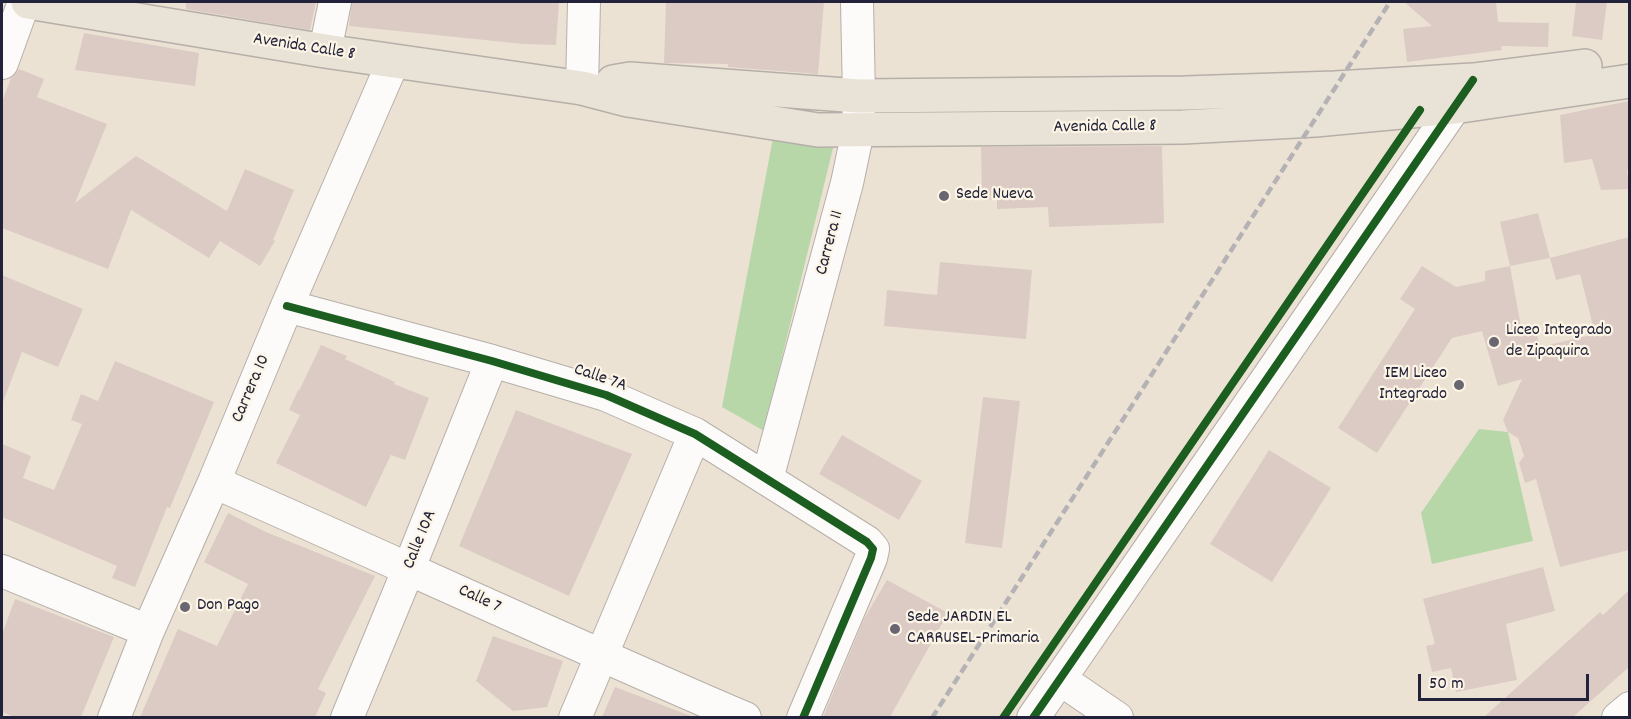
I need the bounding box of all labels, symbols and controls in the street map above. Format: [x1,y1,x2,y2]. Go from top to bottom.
street label: Avenida Calle 8 [251,29,357,67]
street label: Avenida Calle 8 [1053,116,1157,140]
place label: Sede Nueva [956,185,1033,207]
marker: Sede Nueva [937,189,951,203]
street label: Carrera 11 [812,208,850,278]
place label: Liceo Integrado de Zipaquira [1506,321,1612,364]
marker: Liceo Integrado de Zipaquira [1487,335,1501,349]
street label: Carrera 10 [228,352,276,426]
street label: Calle 7A [571,360,629,398]
place label: IEM Liceo Integrado [1379,364,1447,406]
marker: IEM Liceo Integrado [1452,378,1466,392]
street label: Calle 10A [399,507,443,573]
street label: Calle 7 [454,581,504,619]
place label: Don Pago [197,596,259,618]
marker: Don Pago [178,600,192,614]
place label: Sede JARDIN EL CARRUSEL-Primaria [907,608,1039,650]
marker: Sede JARDIN EL CARRUSEL-Primaria [888,622,902,636]
scale bar [1421,662,1592,700]
text: 50 m [1429,672,1464,697]

